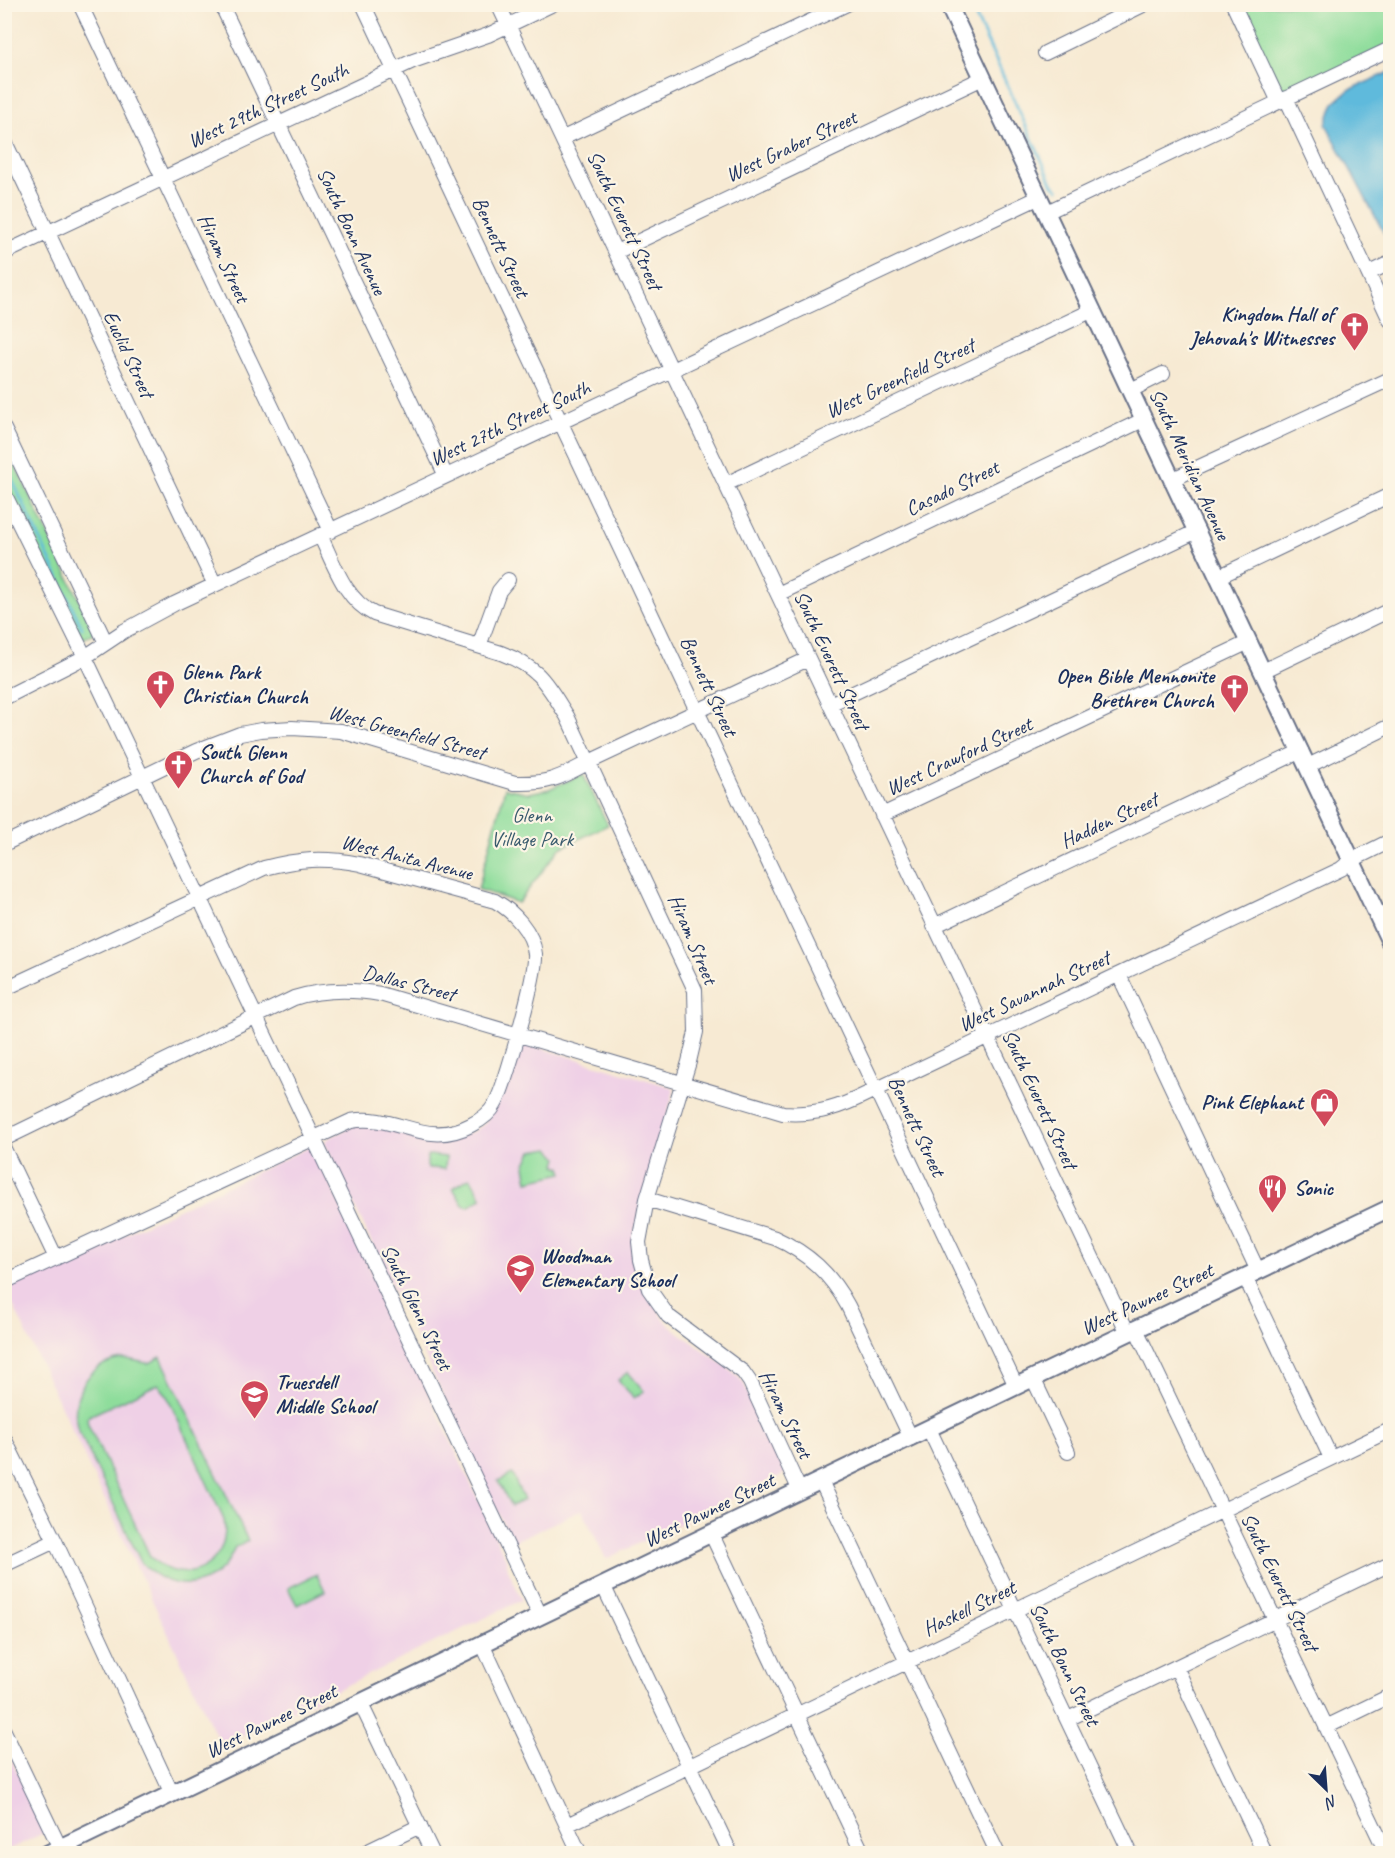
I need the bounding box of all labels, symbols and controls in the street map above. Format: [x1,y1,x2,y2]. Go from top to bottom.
street label: West 29th Street South [184,56,354,154]
street label: West Graber Street [721,103,863,188]
street label: South Everett Street [581,146,670,297]
street label: South Bonn Avenue [311,163,393,300]
street label: Bennett Street [466,193,536,303]
street label: Hiram Street [192,209,257,308]
place label: Kingdom Hall of Jehovah's Witnesses [1188,301,1339,351]
street label: Euclid Street [98,306,162,404]
church icon: Kingdom Hall of Jehovah's Witnesses [1339,310,1371,352]
street label: West Greenfield Street [821,331,981,424]
street label: West 27th Street South [426,374,596,472]
street label: South Meridian Avenue [1144,384,1237,545]
street label: Casado Street [901,453,1005,522]
street label: South Everett Street [788,586,877,737]
street label: Bennett Street [674,632,744,742]
place label: Glenn Park Christian Church [182,659,309,709]
place label: Open Bible Mennonite Brethren Church [1056,663,1216,713]
church icon: Glenn Park Christian Church [145,668,177,710]
church icon: Open Bible Mennonite Brethren Church [1219,672,1251,714]
street label: West Greenfield Street [326,699,491,766]
street label: West Crawford Street [882,710,1038,801]
place label: South Glenn Church of God [199,739,306,789]
church icon: South Glenn Church of God [162,748,194,790]
street label: Hadden Street [1056,785,1165,854]
park label: Glenn Village Park [491,802,575,852]
street label: West Anita Avenue [339,828,476,886]
street label: Hiram Street [662,890,724,990]
street label: West Savannah Street [954,943,1117,1037]
street label: Dallas Street [360,959,461,1008]
street label: South Everett Street [996,1025,1085,1176]
street label: Bennett Street [882,1072,952,1182]
shop icon: Pink Elephant [1308,1086,1340,1128]
place label: Pink Elephant [1201,1089,1305,1115]
restaurant icon: Sonic [1257,1172,1289,1214]
place label: Sonic [1294,1175,1335,1201]
street label: South Glenn Street [375,1240,459,1376]
place label: Woodman Elementary School [541,1243,679,1293]
school or university icon: Woodman Elementary School [504,1252,536,1294]
street label: West Pawnee Street [1077,1256,1219,1341]
street label: Hiram Street [753,1366,819,1464]
place label: Truesdell Middle School [276,1369,379,1419]
school or university icon: Truesdell Middle School [239,1378,271,1420]
street label: West Pawnee Street [639,1466,781,1553]
street label: South Everett Street [1235,1509,1326,1658]
street label: Haskell Street [918,1573,1022,1642]
street label: South Bonn Street [1024,1598,1107,1732]
street label: West Pawnee Street [201,1677,343,1764]
north arrow [1296,1759,1356,1819]
text: N [1320,1791,1341,1814]

